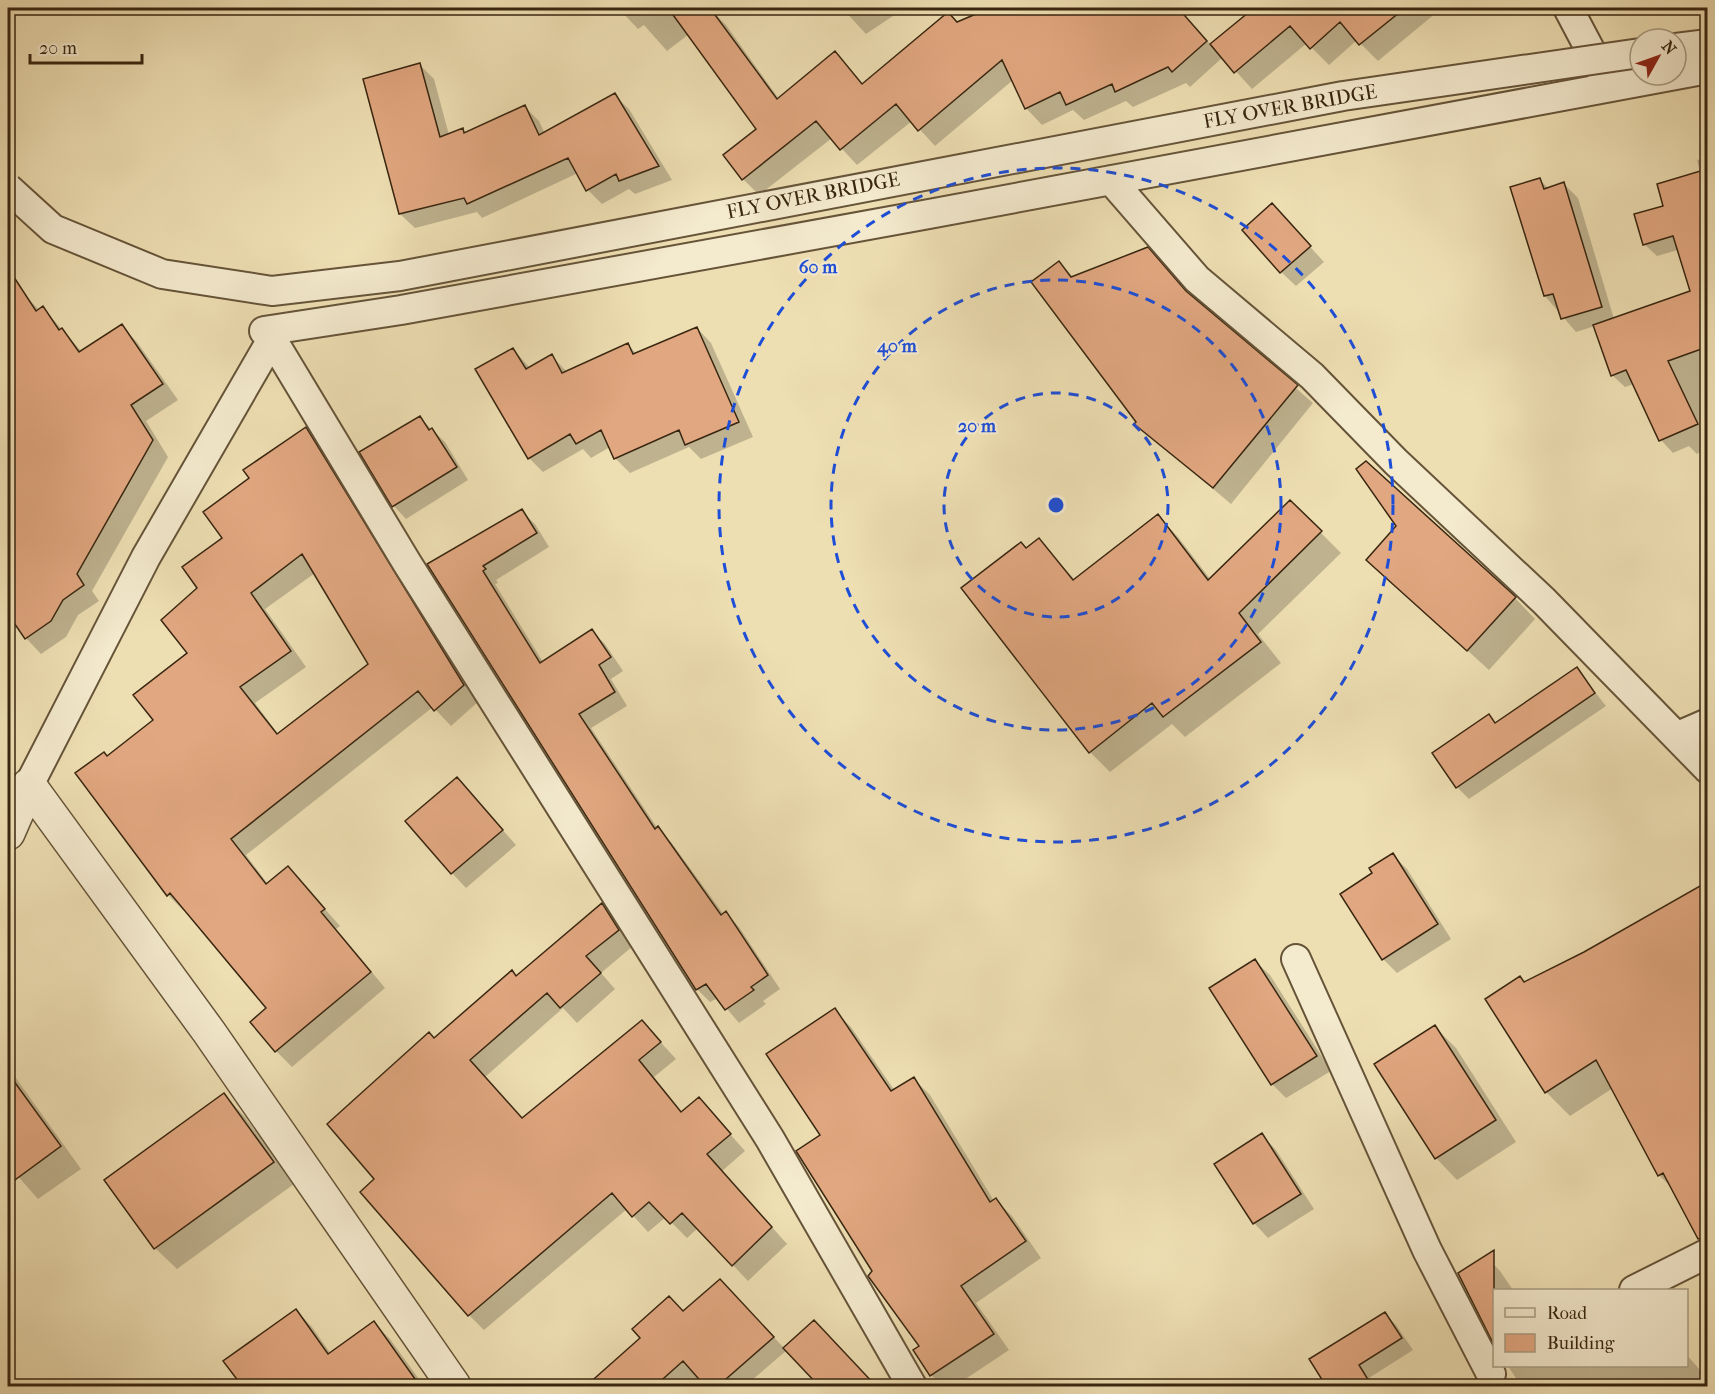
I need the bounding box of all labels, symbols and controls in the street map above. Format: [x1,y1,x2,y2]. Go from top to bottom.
scale bar [30,27,142,65]
north arrow [1628,27,1688,87]
text: N [1658,37,1681,59]
text: 20 m [39,38,77,59]
street label: FLY OVER BRIDGE [1201,80,1379,133]
street label: FLY OVER BRIDGE [725,167,902,224]
text: 60 m [799,257,838,278]
text: 40 m [876,336,918,357]
text: 20 m [958,416,997,437]
centre of rings [1046,495,1066,515]
legend [1493,1289,1688,1367]
text: Road [1547,1303,1587,1324]
text: Building [1547,1333,1615,1354]

